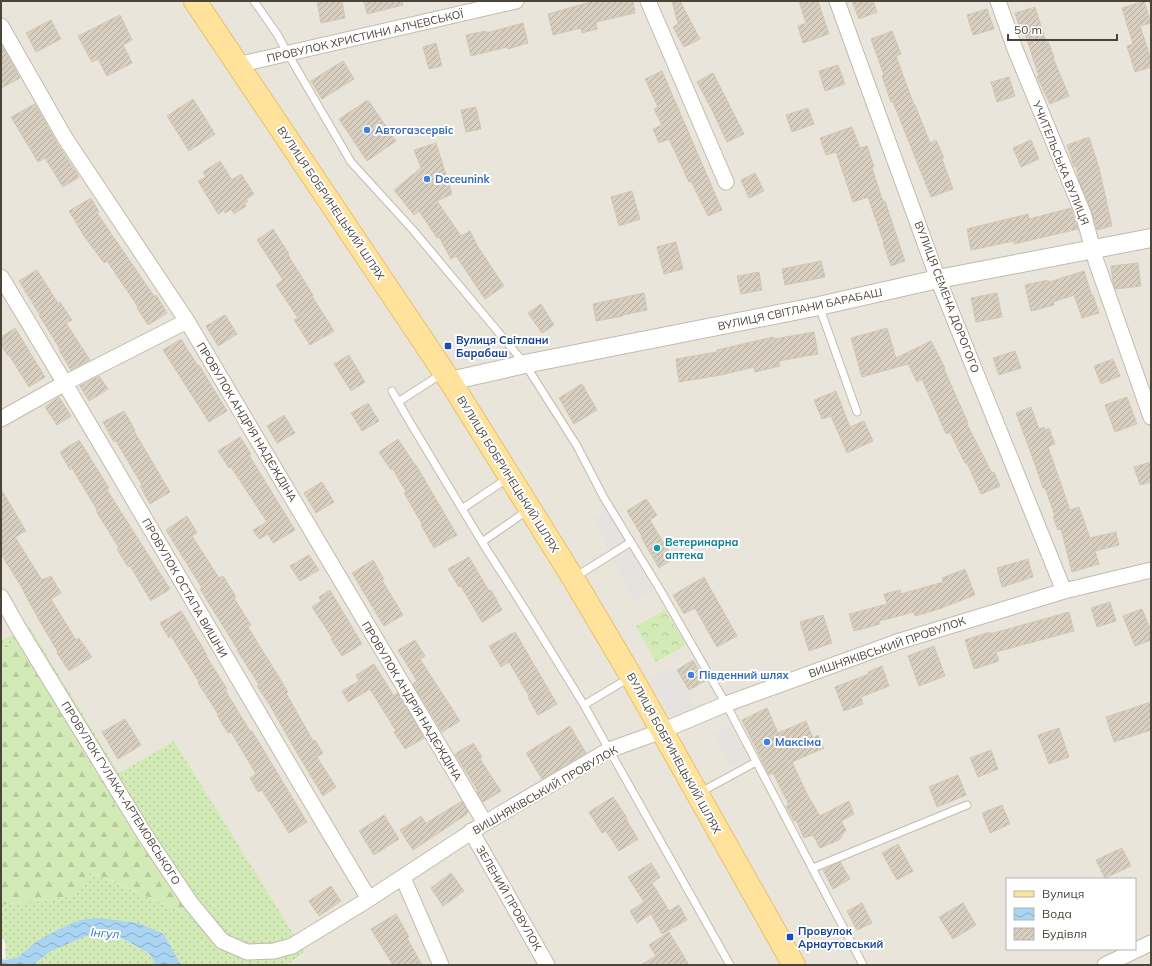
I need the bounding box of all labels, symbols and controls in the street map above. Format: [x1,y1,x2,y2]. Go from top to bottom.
street label: ПРОВУЛОК ХРИСТИНИ АЛЧЕВСЬКОЇ [265,7,465,65]
scale bar [1008,16,1117,42]
text: 50 m [1014,22,1042,37]
street label: УЧИТЕЛЬСЬКА ВУЛИЦЯ [1029,98,1092,227]
place label: Автогазсервіс [375,123,454,137]
street label: ВУЛИЦЯ БОБРИНЕЦЬКИЙ ШЛЯХ [274,124,388,283]
marker: Автогазсервіс [362,125,372,135]
place label: Deceunink [435,172,491,186]
marker: Deceunink [422,174,432,184]
street label: ВУЛИЦЯ СЕМЕНА ДОРОГОГО [912,219,982,375]
street label: ВУЛИЦЯ СВІТЛАНИ БАРАБАШ [716,285,884,333]
place label: Вулиця Світлани Барабаш [456,333,549,360]
street label: ПРОВУЛОК АНДРІЯ НАДЄЖДІНА [194,340,300,504]
marker: Вулиця Світлани Барабаш [443,341,453,351]
street label: ВУЛИЦЯ БОБРИНЕЦЬКИЙ ШЛЯХ [454,393,563,556]
street label: ПРОВУЛОК ОСТАПА ВИШНИ [139,516,231,660]
place label: Ветеринарна аптека [665,535,739,562]
marker: Ветеринарна аптека [652,543,662,553]
street label: ВИШНЯКІВСЬКИЙ ПРОВУЛОК [807,613,968,681]
street label: ПРОВУЛОК АНДРІЯ НАДЄЖДІНА [359,619,465,783]
place label: Південний шлях [699,668,790,682]
street label: ВУЛИЦЯ БОБРИНЕЦЬКИЙ ШЛЯХ [624,670,725,837]
marker: Південний шлях [686,670,696,680]
street label: ПРОВУЛОК ГУЛАКА-АРТЕМОВСЬКОГО [59,699,183,887]
place label: Максіма [775,735,821,749]
marker: Максіма [762,737,772,747]
street label: ВИШНЯКІВСЬКИЙ ПРОВУЛОК [470,742,621,837]
street label: ЗЕЛЕНИЙ ПРОВУЛОК [473,843,545,954]
legend [1006,878,1136,950]
text: Вулиця [1042,886,1084,901]
text: Вода [1042,906,1072,921]
water label: Інгул [90,924,120,942]
place label: Провулок Арнаутовський [798,924,883,951]
text: Будівля [1042,926,1087,941]
marker: Провулок Арнаутовський [785,932,795,942]

